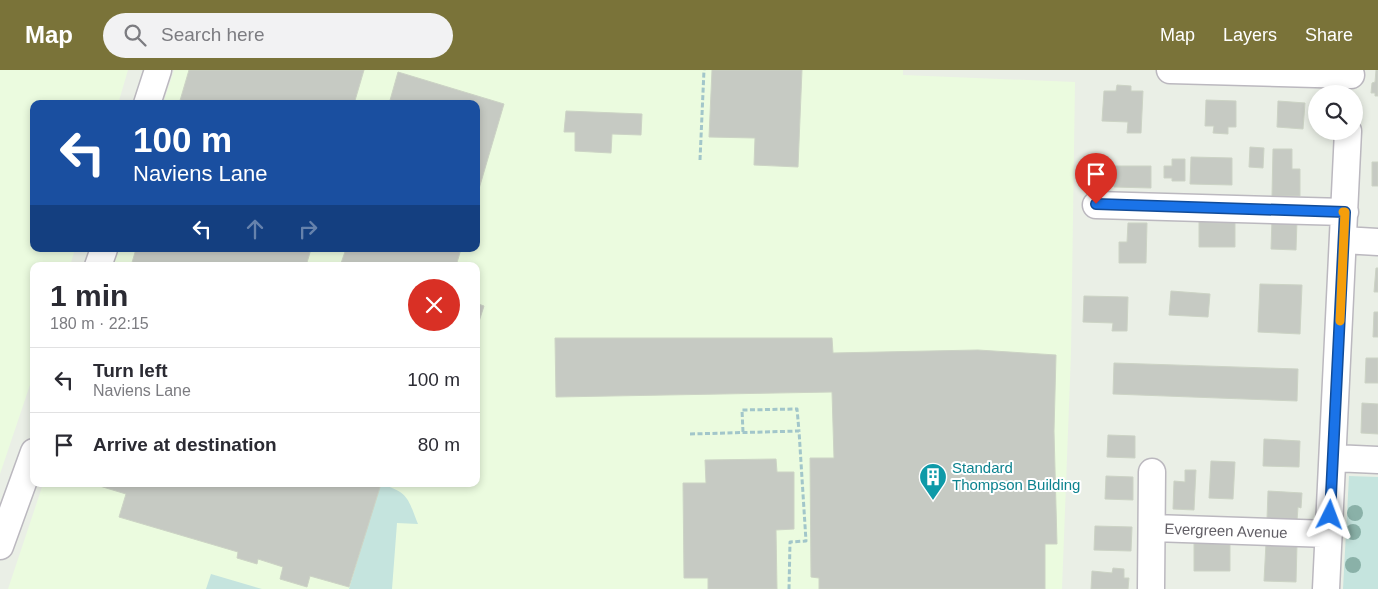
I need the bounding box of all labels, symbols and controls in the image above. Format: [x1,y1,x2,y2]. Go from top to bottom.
search box [103,13,453,58]
text: Map [25,21,73,48]
icon: search [121,21,149,49]
text: Search here [161,24,265,45]
text: Map [1160,25,1195,45]
text: Layers [1223,25,1277,45]
text: Share [1305,25,1353,45]
map controls [1308,85,1363,140]
button: search [1308,85,1363,140]
icon: left [50,120,115,185]
text: 100 m [133,120,232,159]
pin [1075,153,1117,204]
icon: arrive [1082,160,1110,188]
text: Naviens Lane [133,161,268,186]
icon: left [188,215,216,243]
icon: ahead [241,215,269,243]
icon: right [294,215,322,243]
text: 1 min [50,279,128,312]
button: close [408,279,460,331]
text: 180 m · 22:15 [50,315,149,332]
text: Turn left [93,360,168,381]
icon: left [50,366,78,394]
text: 100 m [407,369,460,390]
text: Naviens Lane [93,382,191,399]
icon: arrive [50,431,78,459]
text: Arrive at destination [93,434,277,455]
text: 80 m [418,434,460,455]
place label: Standard Thompson Building [952,459,1080,493]
building icon: Standard Thompson Building [918,462,948,501]
position arrow [1303,488,1355,540]
street label: Evergreen Avenue [1164,520,1288,541]

